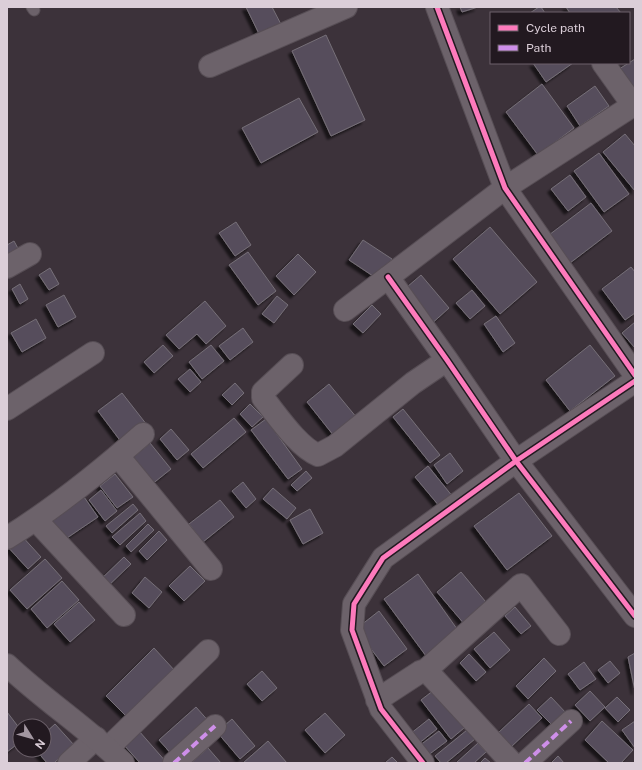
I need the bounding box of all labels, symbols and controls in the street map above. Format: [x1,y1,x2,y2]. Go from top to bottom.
legend [490,12,630,64]
text: Cycle path [526,21,585,35]
text: Path [526,41,552,55]
north arrow [12,718,52,758]
text: N [33,737,47,751]

